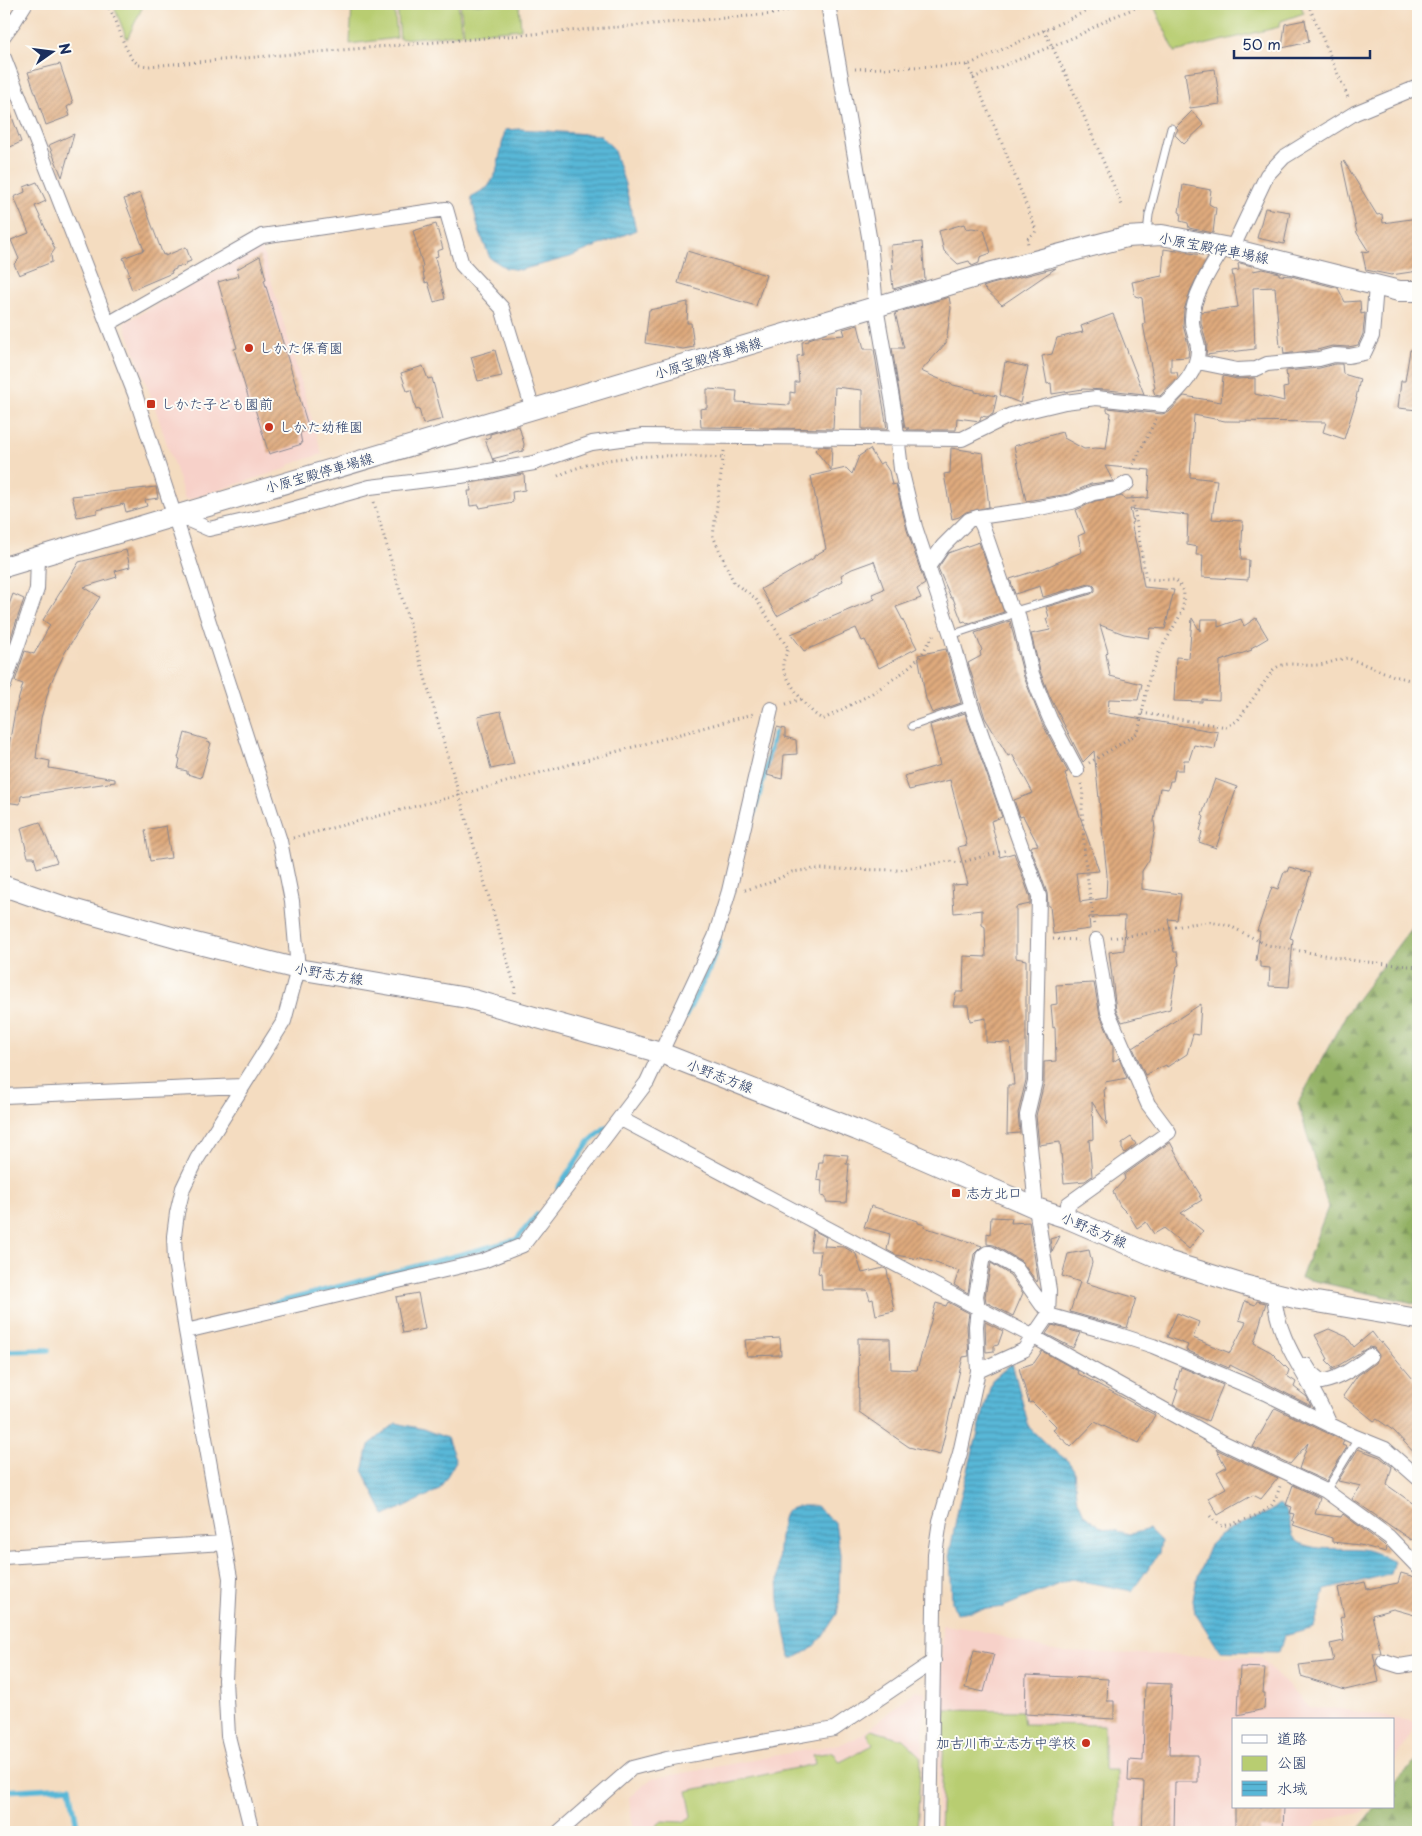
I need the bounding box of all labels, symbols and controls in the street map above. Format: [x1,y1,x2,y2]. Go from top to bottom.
north arrow [28,28,78,78]
scale bar [1234,28,1371,60]
text: 50 m [1242,32,1281,55]
text: N [54,41,77,57]
street label: 小原宝殿停車場線 [1157,227,1271,269]
street label: 小原宝殿停車場線 [651,331,764,384]
place label: しかた保育園 [259,337,343,358]
marker: しかた保育園 [243,342,255,354]
place label: しかた子ども園前 [161,393,273,414]
marker: しかた子ども園前 [145,398,157,410]
place label: しかた幼稚園 [279,416,363,437]
marker: しかた幼稚園 [263,421,275,433]
street label: 小原宝殿停車場線 [262,447,376,498]
street label: 小野志方線 [293,957,365,990]
street label: 小野志方線 [684,1053,757,1098]
place label: 志方北口 [966,1182,1022,1203]
marker: 志方北口 [950,1187,962,1199]
street label: 小野志方線 [1058,1206,1131,1253]
legend [1232,1718,1394,1808]
text: 道路 [1277,1726,1307,1749]
place label: 加古川市立志方中学校 [936,1732,1076,1753]
marker: 加古川市立志方中学校 [1080,1737,1092,1749]
text: 公園 [1277,1750,1307,1773]
text: 水域 [1277,1776,1307,1799]

